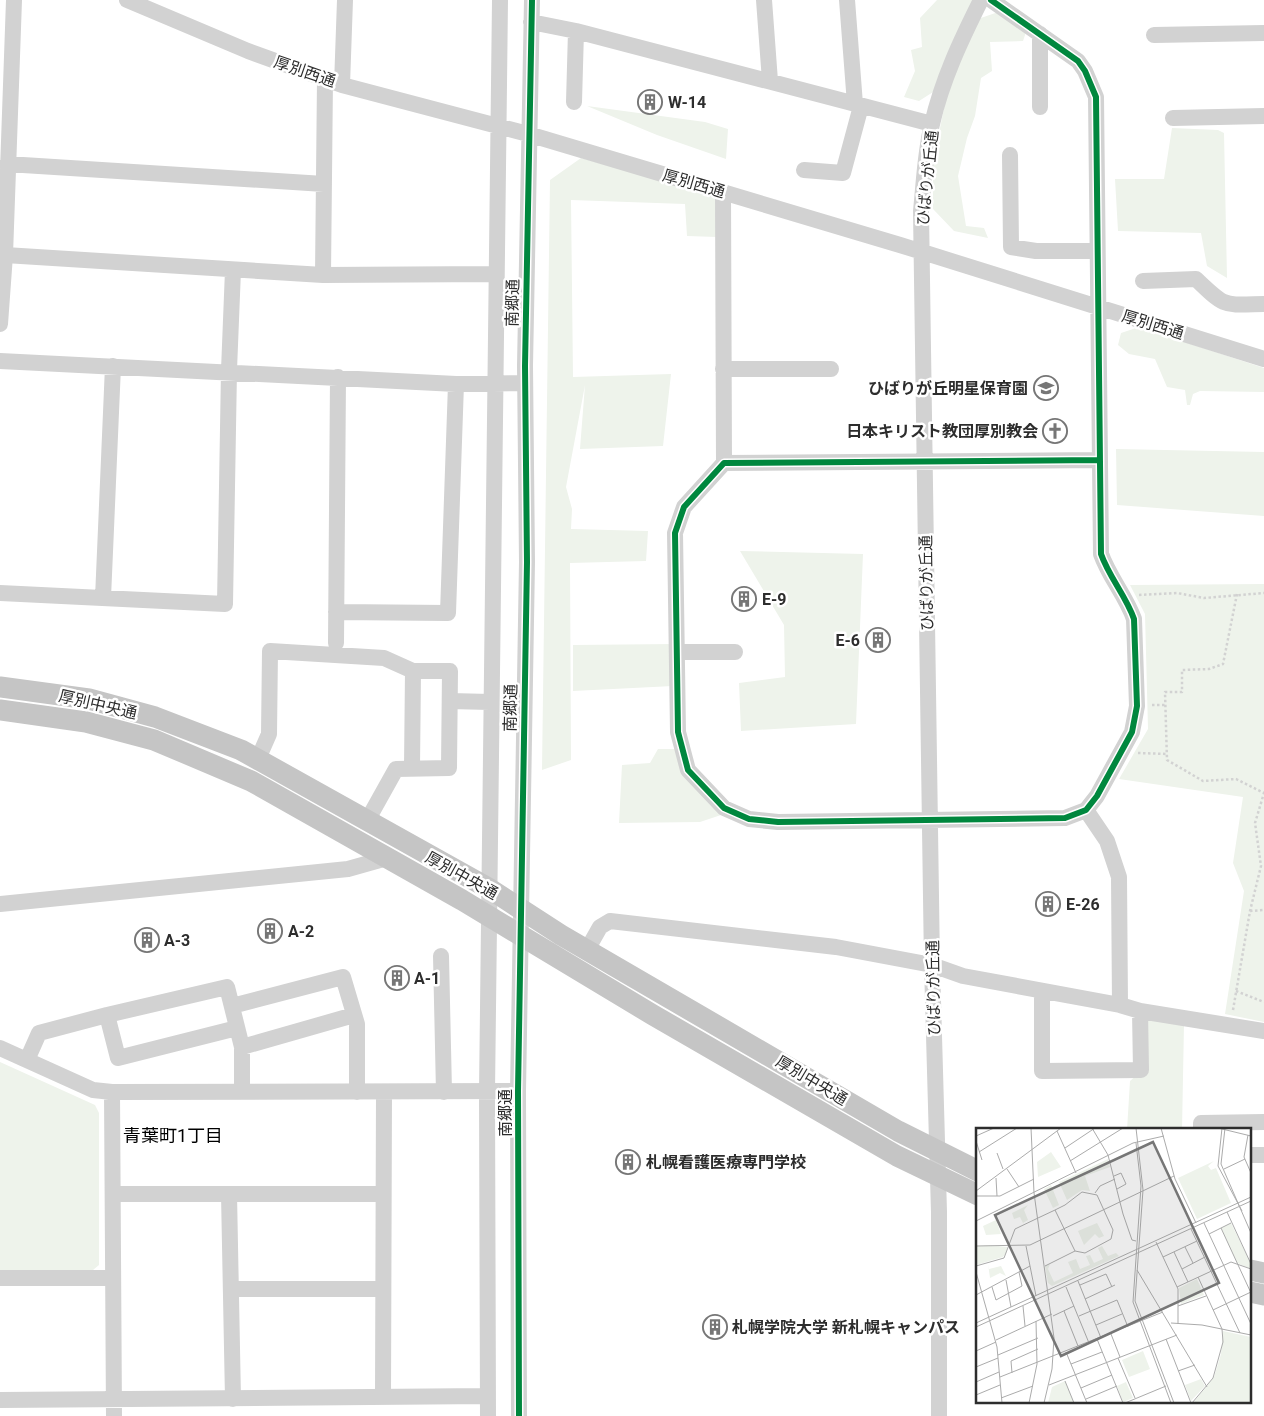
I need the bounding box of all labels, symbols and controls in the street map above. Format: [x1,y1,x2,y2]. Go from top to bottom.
street label: 厚別西通 [271,52,338,91]
building icon: W-14 [637,89,663,115]
place label: W-14 [668,93,706,112]
street label: ひばりが丘通 [913,129,942,227]
street label: 厚別西通 [660,166,727,201]
street label: 南郷通 [503,279,522,327]
street label: 厚別西通 [1119,306,1186,343]
school or university icon: ひばりが丘明星保育園 [1033,375,1059,401]
place label: ひばりが丘明星保育園 [868,379,1028,398]
church icon: 日本キリスト教団厚別教会 [1042,418,1068,444]
place label: 日本キリスト教団厚別教会 [846,422,1038,441]
street label: ひばりが丘通 [916,535,937,631]
building icon: E-9 [731,586,757,612]
place label: E-9 [762,590,786,609]
building icon: E-6 [865,627,891,653]
place label: E-6 [836,631,860,650]
street label: 南郷通 [501,684,520,732]
street label: 厚別中央通 [57,686,139,723]
street label: 厚別中央通 [422,848,501,903]
building icon: E-26 [1035,891,1061,917]
place label: E-26 [1066,895,1100,914]
building icon: A-2 [257,918,283,944]
place label: A-2 [288,922,314,941]
building icon: A-3 [134,927,160,953]
place label: A-3 [164,931,190,950]
street label: ひばりが丘通 [923,940,944,1036]
building icon: A-1 [384,965,410,991]
place label: A-1 [414,969,440,988]
street label: 厚別中央通 [773,1052,851,1109]
street label: 南郷通 [496,1089,515,1137]
district label: 青葉町1丁目 [123,1125,223,1146]
inset map [976,1128,1252,1404]
building icon: 札幌看護医療専門学校 [615,1149,641,1175]
place label: 札幌看護医療専門学校 [646,1153,806,1172]
building icon: 札幌学院大学 新札幌キャンパス [702,1314,728,1340]
place label: 札幌学院大学 新札幌キャンパス [732,1318,960,1337]

